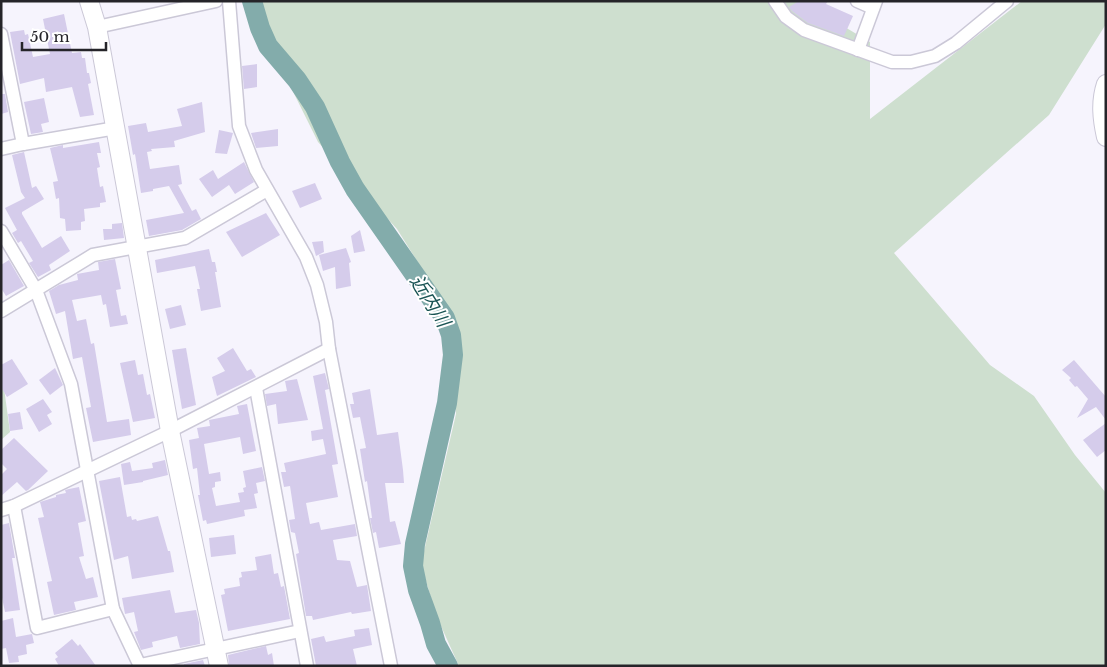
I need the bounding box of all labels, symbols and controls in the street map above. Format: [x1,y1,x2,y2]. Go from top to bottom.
scale bar [22,20,106,52]
text: 50 m [30,27,70,46]
water label: 近内川 [405,271,456,333]

